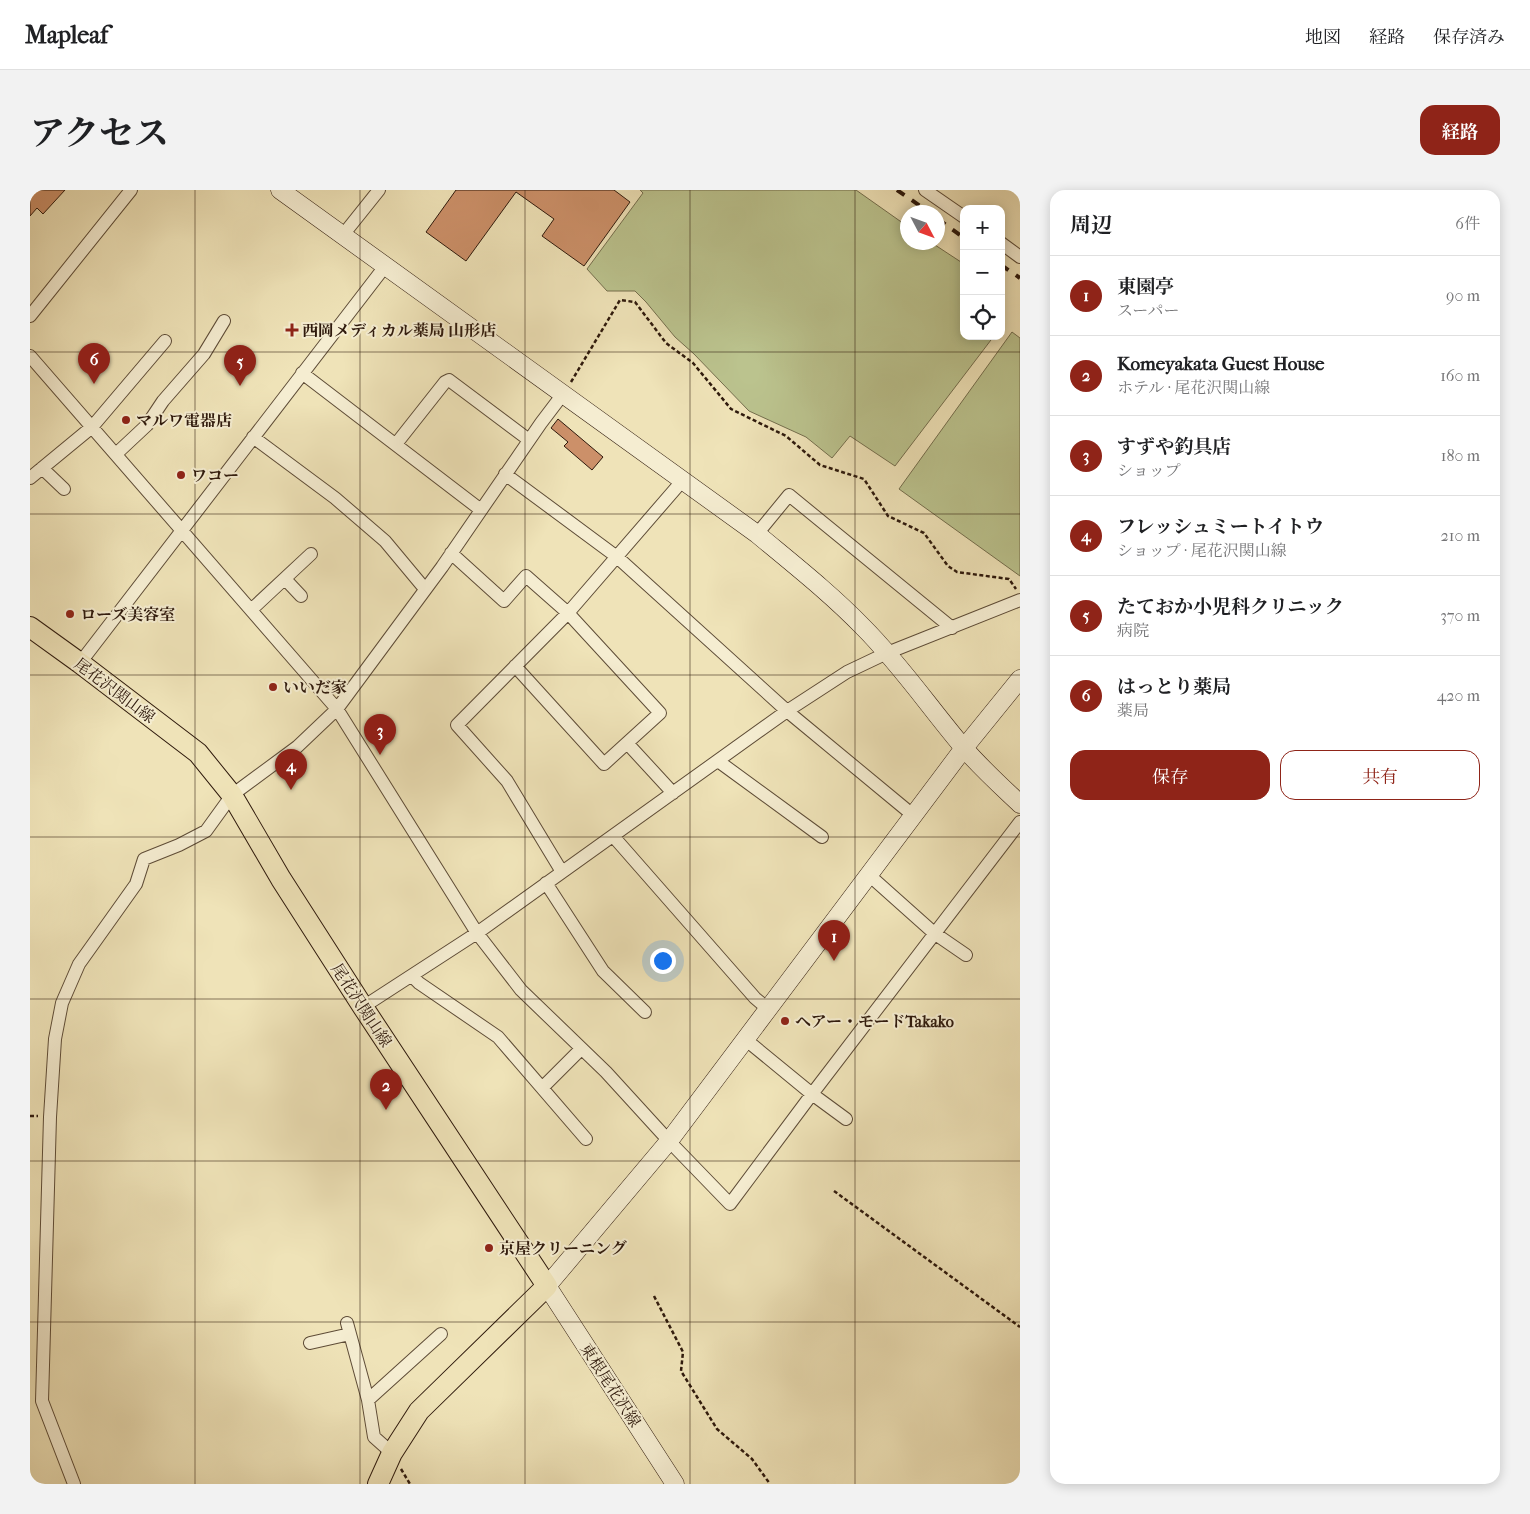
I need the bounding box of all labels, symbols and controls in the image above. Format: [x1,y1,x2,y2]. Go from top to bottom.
text: Mapleaf [25,21,108,49]
text: 地図 [1305,27,1341,48]
text: 経路 [1369,27,1405,48]
text: 保存済み [1433,27,1505,48]
button: 経路 [1420,105,1500,155]
text: アクセス [30,113,169,154]
north arrow [900,205,945,250]
map controls [960,205,1005,340]
button: + [960,205,1005,250]
text: 周辺 [1070,213,1112,237]
text: 6件 [1455,214,1480,233]
button: − [960,250,1005,295]
text: 東園亭 [1117,276,1174,298]
text: 1 [1083,286,1089,305]
text: 90 m [1446,286,1480,305]
button: locate [960,295,1005,340]
text: スーパー [1117,301,1179,320]
place label: 西岡メディカル薬局 山形店 [302,321,496,340]
marker: 西岡メディカル薬局 山形店 [286,324,298,336]
pin: 6 [78,343,110,384]
pin: 5 [224,345,256,386]
text: Komeyakata Guest House [1117,353,1325,375]
text: 2 [1082,366,1090,385]
text: 160 m [1440,366,1480,385]
text: ホテル · 尾花沢関山線 [1117,378,1270,397]
place label: マルワ電器店 [136,411,232,430]
marker: マルワ電器店 [120,414,132,426]
text: すずや釣具店 [1117,436,1231,458]
text: 3 [1083,446,1089,465]
text: 180 m [1441,446,1480,465]
text: ショップ [1117,461,1181,480]
place label: ワコー [191,466,239,485]
marker: ワコー [175,469,187,481]
text: フレッシュミートイトウ [1117,516,1324,538]
text: 4 [1081,526,1091,545]
text: 210 m [1441,526,1480,545]
text: ショップ · 尾花沢関山線 [1117,541,1287,560]
text: たておか小児科クリニック [1117,596,1344,618]
place label: ローズ美容室 [80,605,175,624]
text: 5 [1083,606,1089,625]
text: 370 m [1440,606,1480,625]
marker: ローズ美容室 [64,608,76,620]
text: 病院 [1117,621,1149,640]
street label: 尾花沢関山線 [71,654,159,727]
text: はっとり薬局 [1117,676,1231,698]
place label: いいだ家 [283,678,347,697]
marker: いいだ家 [267,681,279,693]
text: 6 [1082,686,1090,705]
text: 420 m [1437,686,1480,705]
text: 薬局 [1117,701,1149,720]
pin: 3 [364,714,396,755]
pin: 4 [275,749,307,790]
button: 保存 [1070,750,1270,800]
button: 共有 [1280,750,1480,800]
pin: 1 [818,920,850,961]
your location [650,948,676,974]
street label: 尾花沢関山線 [327,960,396,1051]
place label: ヘアー・モードTakako [795,1012,954,1031]
marker: ヘアー・モードTakako [779,1015,791,1027]
pin: 2 [370,1069,402,1110]
place label: 京屋クリーニング [499,1239,627,1258]
marker: 京屋クリーニング [483,1242,495,1254]
street label: 東根尾花沢線 [576,1340,645,1431]

